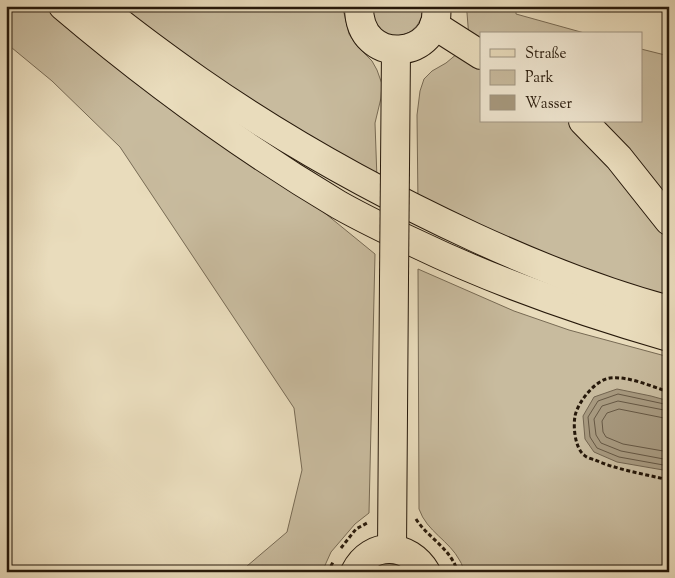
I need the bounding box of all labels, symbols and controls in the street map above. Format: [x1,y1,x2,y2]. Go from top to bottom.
legend [480,32,642,122]
text: Straße [525,44,567,65]
text: Park [525,68,554,89]
text: Wasser [525,94,572,115]

